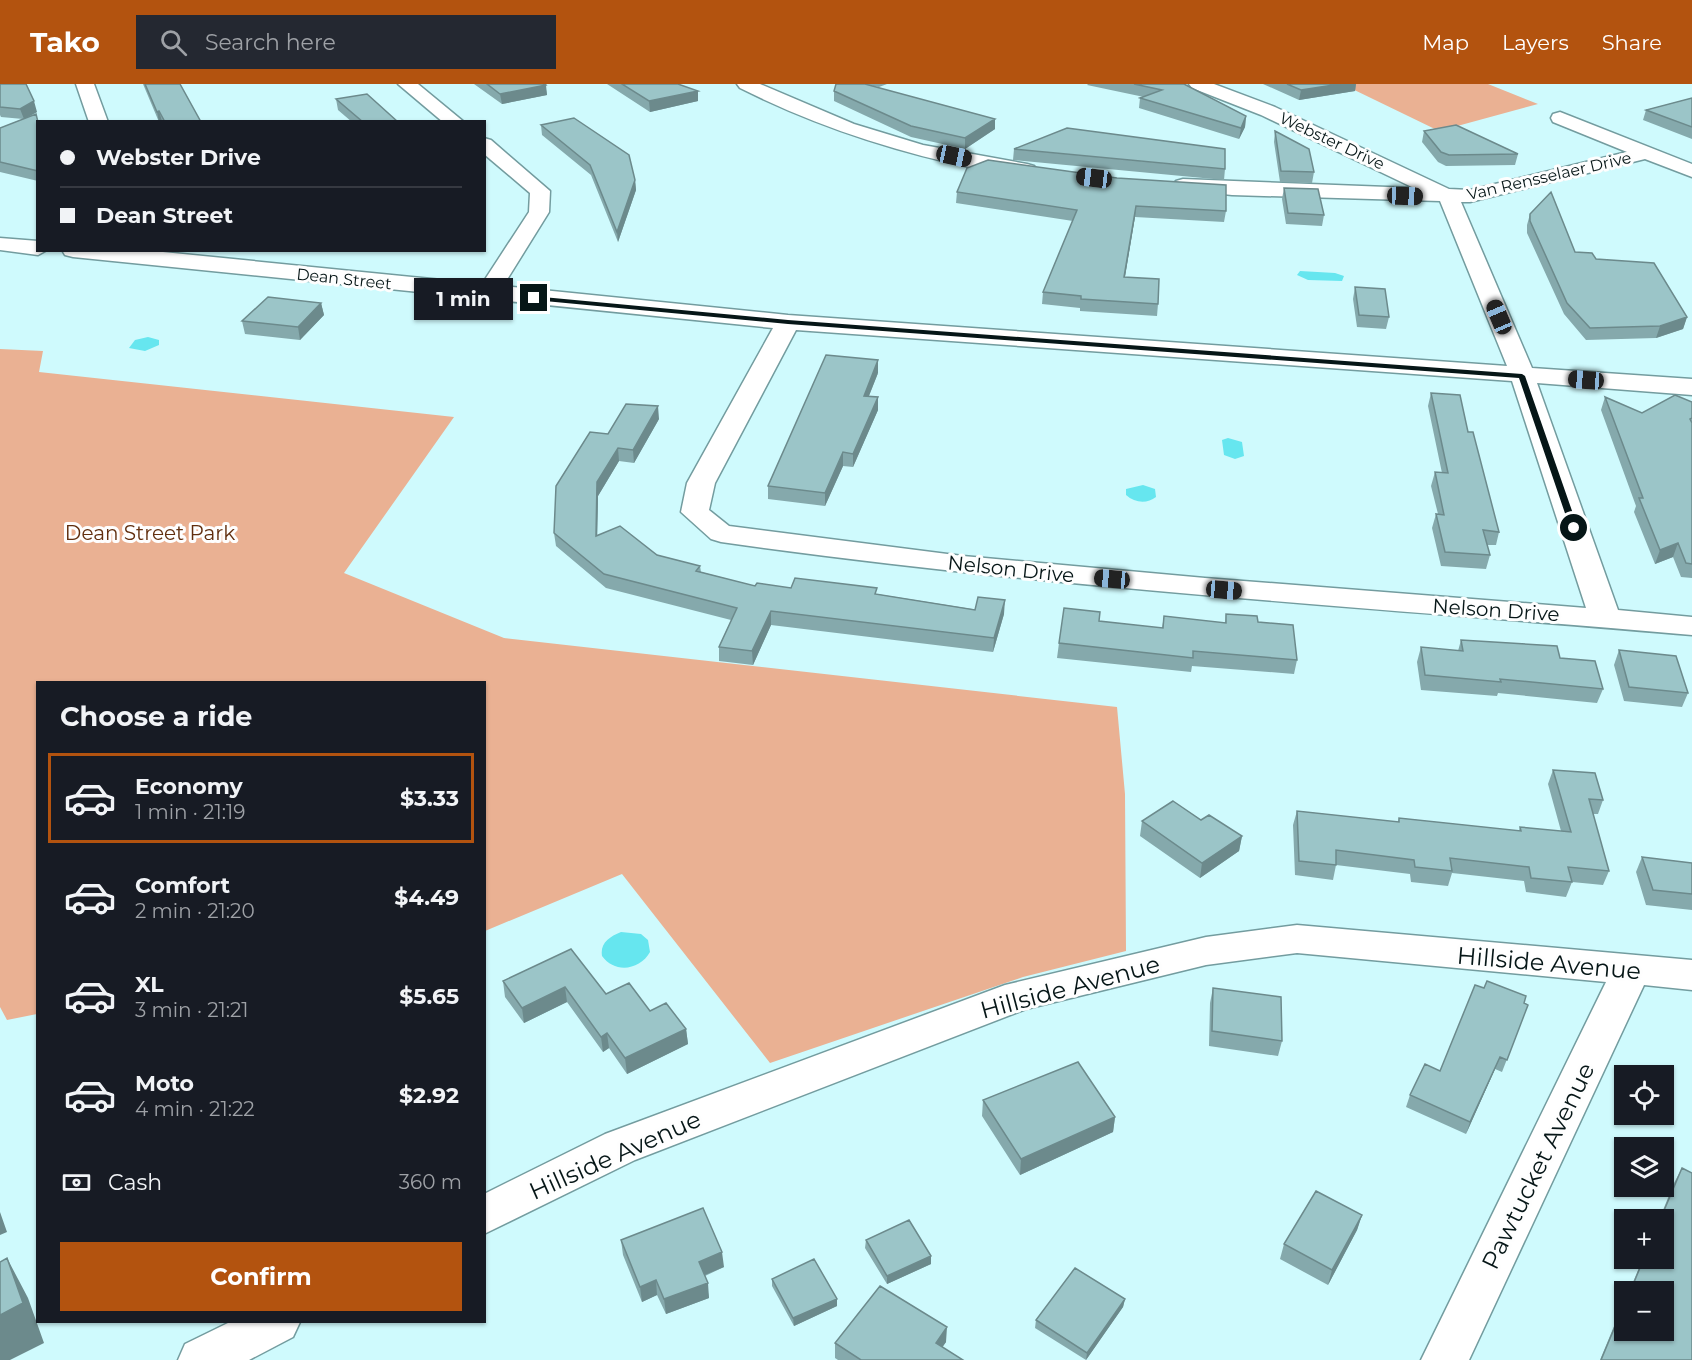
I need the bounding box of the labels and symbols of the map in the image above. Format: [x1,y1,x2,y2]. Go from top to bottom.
street label: Webster Drive [1277,108,1387,174]
car [935,143,973,169]
street label: Van Rensselaer Drive [1465,148,1633,204]
car [1075,167,1113,189]
car [1387,186,1423,206]
street label: Dean Street [296,265,393,293]
callout: 1 min [414,277,513,319]
route end [520,284,547,311]
car [1484,297,1514,337]
car [1567,370,1605,390]
route start [1560,514,1587,541]
park label: Dean Street Park [65,521,235,545]
street label: Nelson Drive [947,550,1075,588]
car [1093,568,1131,590]
car [1205,579,1243,601]
street label: Nelson Drive [1432,594,1560,626]
street label: Hillside Avenue [1456,941,1642,985]
street label: Hillside Avenue [977,949,1163,1025]
street label: Pawtucket Avenue [1475,1058,1601,1274]
street label: Hillside Avenue [525,1104,705,1206]

